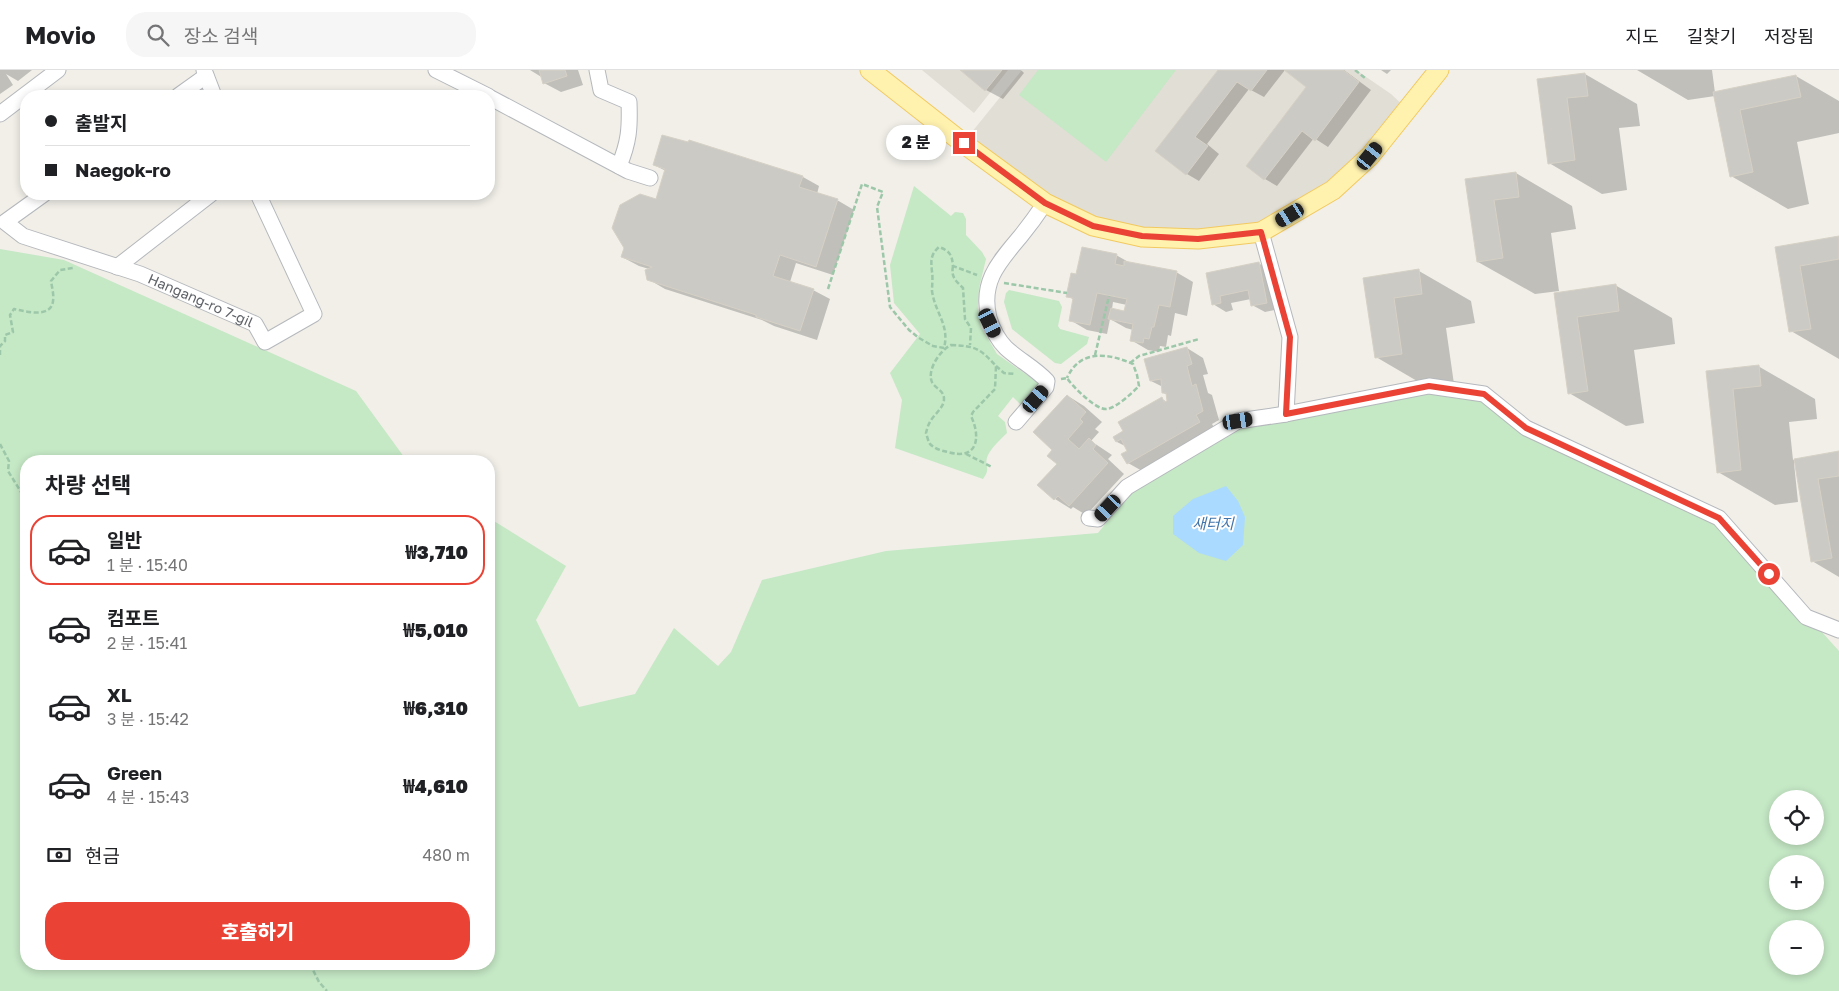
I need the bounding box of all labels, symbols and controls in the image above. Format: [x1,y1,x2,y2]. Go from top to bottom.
search box [126,12,476,57]
text: Movio [25,20,96,49]
icon: search [144,21,172,49]
text: 장소 검색 [184,24,258,47]
text: 지도 [1626,25,1659,47]
text: 길찾기 [1687,25,1736,47]
text: 저장됨 [1764,25,1814,47]
text: 출발지 [75,111,127,134]
callout: 2 분 [886,126,946,160]
text: 2 분 [902,132,930,152]
route end [953,132,975,154]
car [1354,140,1385,172]
text: Naegok-ro [75,158,171,181]
car [1273,201,1306,229]
street label: Hangang-ro 7-gil [146,270,256,330]
car [976,306,1003,340]
car [1020,383,1051,415]
car [1222,411,1253,431]
text: 차량 선택 [45,471,131,498]
car [1092,492,1123,524]
water label: 새터지 [1192,514,1235,532]
icon: car [47,528,92,573]
text: 일반 [107,528,142,551]
text: ₩3,710 [405,540,468,563]
text: 1 분 · 15:40 [107,555,188,575]
route start [1758,563,1780,585]
icon: car [47,606,92,651]
text: 컴포트 [107,606,159,629]
text: ₩5,010 [403,618,468,641]
text: 2 분 · 15:41 [107,633,187,653]
text: XL [107,683,132,706]
icon: car [47,684,92,729]
text: ₩6,310 [403,696,468,719]
text: 3 분 · 15:42 [107,709,189,729]
text: Green [107,761,162,784]
icon: car [47,762,92,807]
text: ₩4,610 [403,774,468,797]
text: 4 분 · 15:43 [107,787,189,807]
map controls [1769,790,1824,975]
button: locate [1769,790,1824,845]
icon: cash [45,841,73,869]
text: 현금 [85,844,120,867]
text: 480 m [422,845,470,865]
button: + [1769,855,1824,910]
button: 호출하기 [45,902,470,960]
button: − [1769,920,1824,975]

